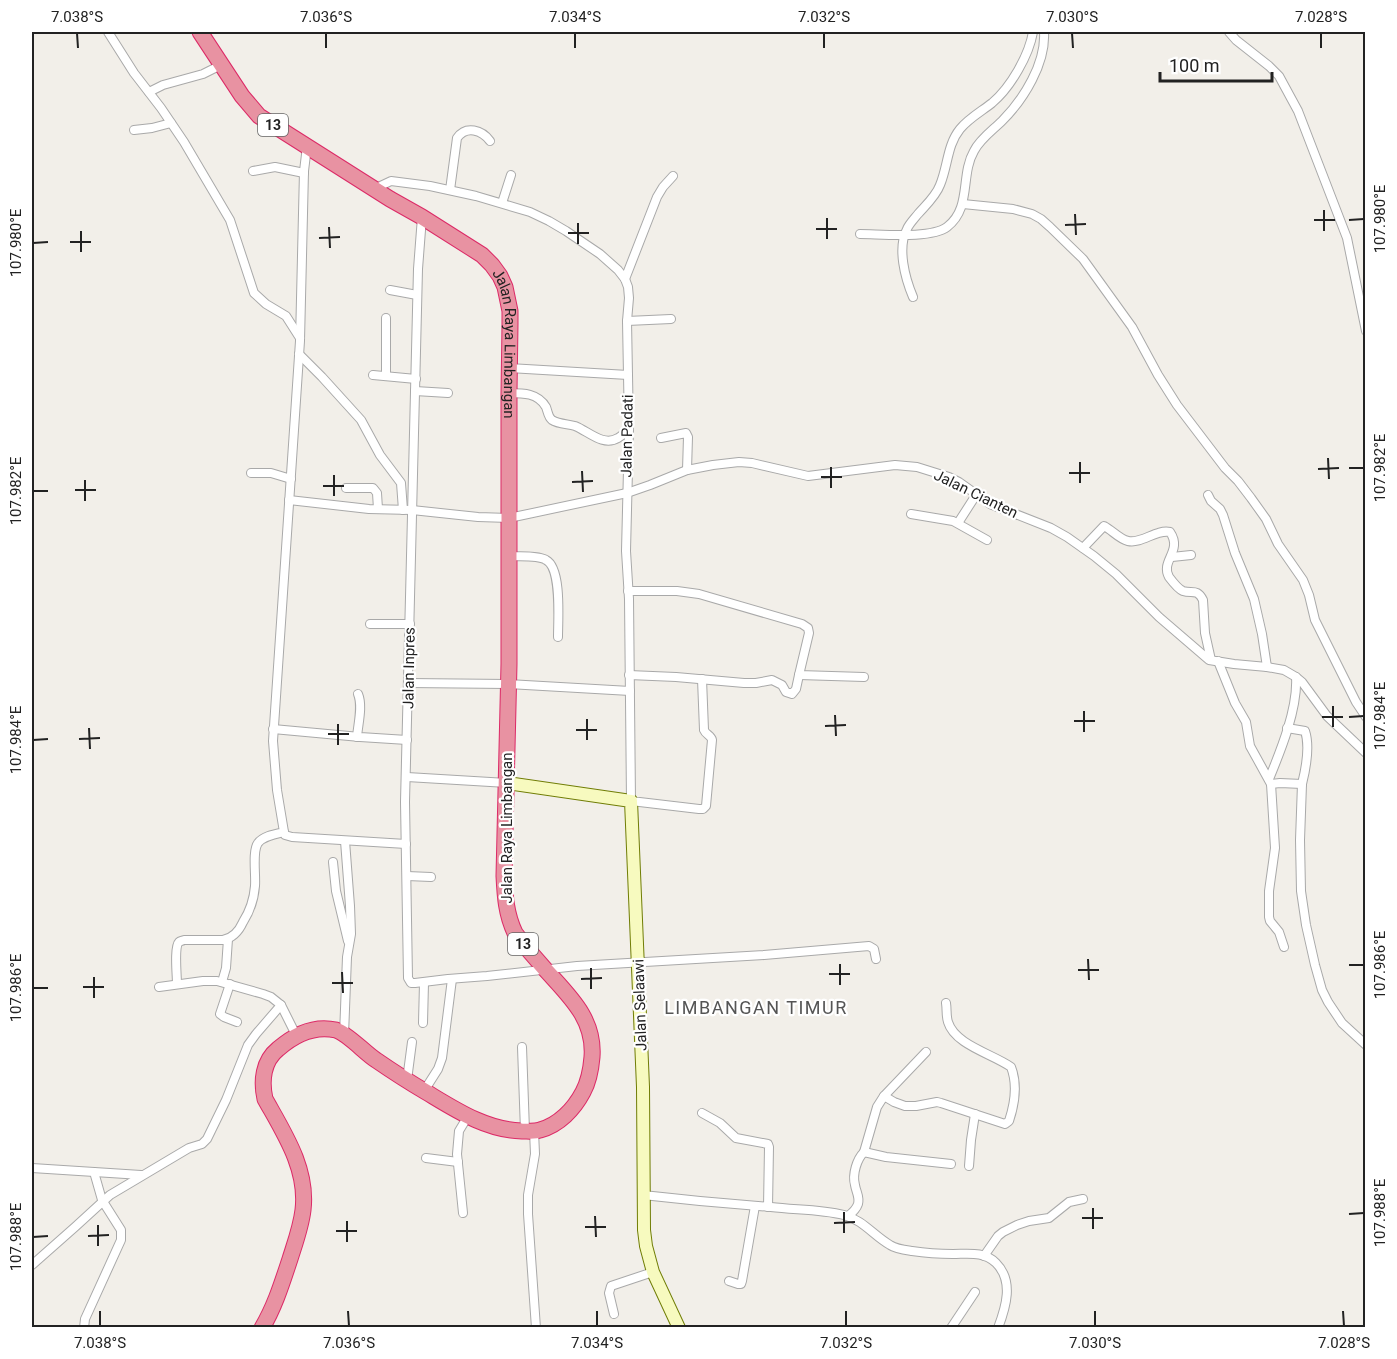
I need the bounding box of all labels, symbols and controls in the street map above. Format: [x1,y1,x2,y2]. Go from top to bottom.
text: 7.038°S [51,8,103,26]
text: 7.036°S [300,8,352,26]
text: 7.034°S [549,8,601,26]
text: 7.032°S [798,8,850,26]
text: 7.030°S [1046,8,1098,26]
text: 7.028°S [1295,8,1347,26]
scale bar [1160,45,1272,83]
text: 100 m [1169,55,1220,76]
road number: 13 [258,114,288,136]
text: 107.980°E [1371,184,1389,253]
text: 107.980°E [7,208,25,277]
street label: Jalan Raya Limbangan [489,265,519,419]
street label: Jalan Padati [617,394,637,478]
text: 107.982°E [1371,433,1389,502]
text: 107.982°E [7,456,25,525]
street label: Jalan Cianten [931,466,1021,522]
street label: Jalan Inpres [399,627,419,709]
text: 107.984°E [1371,681,1389,750]
text: 107.984°E [7,705,25,774]
street label: Jalan Raya Limbangan [498,752,516,904]
text: 107.986°E [1371,930,1389,999]
road number: 13 [508,933,538,955]
text: 107.986°E [7,953,25,1022]
street label: Jalan Selaawi [629,959,651,1051]
district label: LIMBANGAN TIMUR [664,997,848,1018]
text: 107.988°E [1371,1178,1389,1247]
text: 107.988°E [7,1202,25,1271]
text: 7.038°S [74,1334,126,1352]
text: 7.036°S [323,1334,375,1352]
text: 7.034°S [571,1334,623,1352]
text: 7.032°S [820,1334,872,1352]
text: 7.030°S [1069,1334,1121,1352]
text: 7.028°S [1318,1334,1370,1352]

